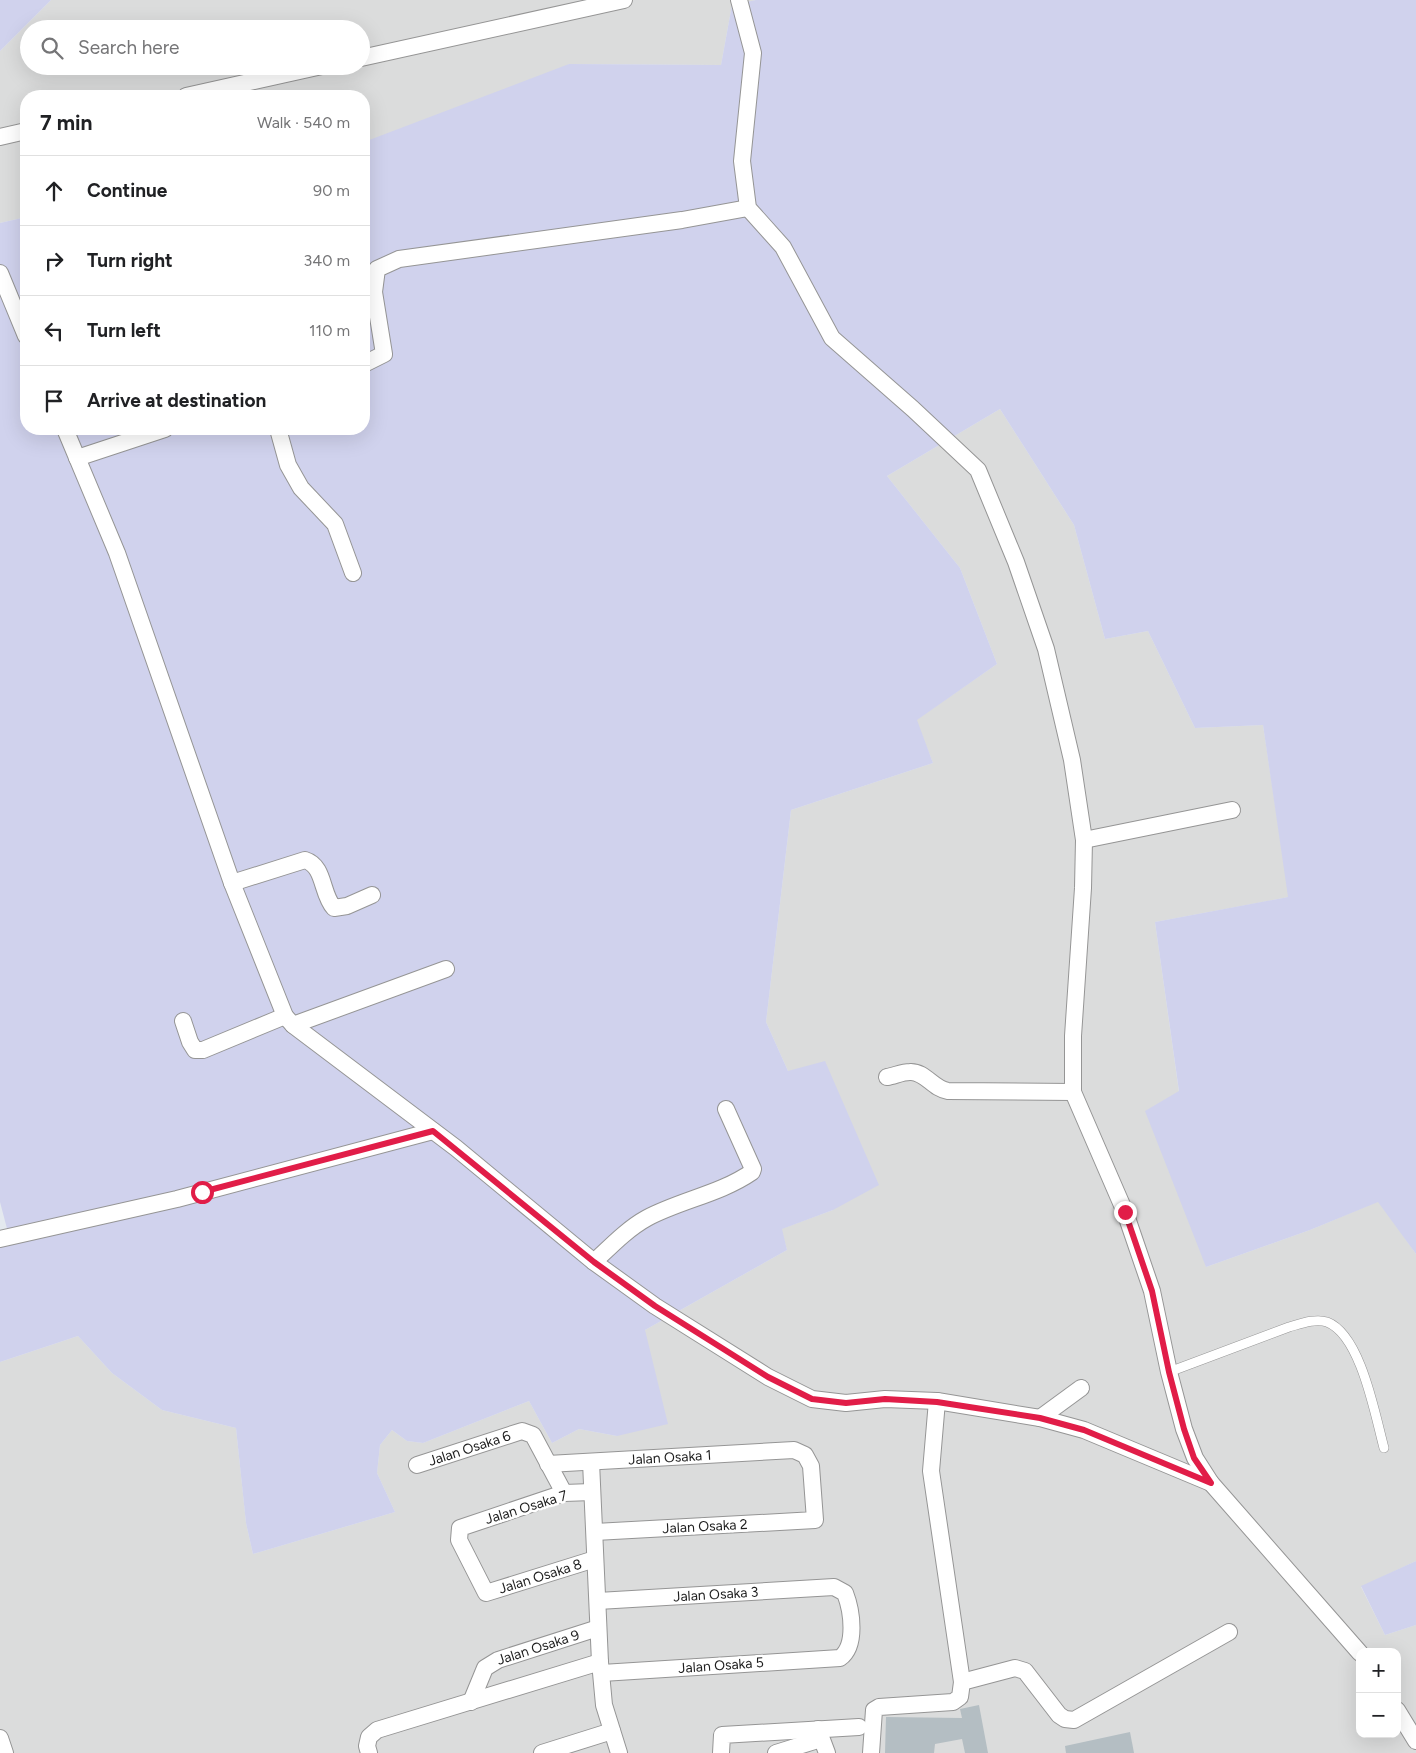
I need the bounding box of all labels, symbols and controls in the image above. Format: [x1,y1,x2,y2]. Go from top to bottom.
search box [20,20,370,75]
icon: search [38,34,66,62]
text: Search here [78,36,180,59]
text: 7 min [40,110,92,135]
text: Walk · 540 m [257,113,350,132]
icon: ahead [40,177,68,205]
text: Continue [87,179,167,202]
text: 90 m [313,181,350,200]
icon: right [40,247,68,275]
text: Turn right [87,249,173,272]
text: 340 m [304,251,350,270]
icon: left [40,317,68,345]
text: Turn left [87,319,161,342]
text: 110 m [309,321,350,340]
icon: arrive [40,387,68,415]
text: Arrive at destination [87,389,266,412]
route start [191,1181,214,1204]
route end [1114,1201,1137,1224]
street label: Jalan Osaka 6 [426,1427,513,1470]
street label: Jalan Osaka 1 [628,1447,712,1468]
street label: Jalan Osaka 7 [483,1487,570,1528]
street label: Jalan Osaka 2 [662,1516,748,1537]
street label: Jalan Osaka 8 [497,1556,584,1598]
street label: Jalan Osaka 3 [673,1584,759,1606]
street label: Jalan Osaka 9 [495,1627,582,1669]
map controls [1356,1648,1401,1738]
button: + [1356,1648,1401,1693]
street label: Jalan Osaka 5 [678,1654,764,1677]
button: − [1356,1693,1401,1738]

